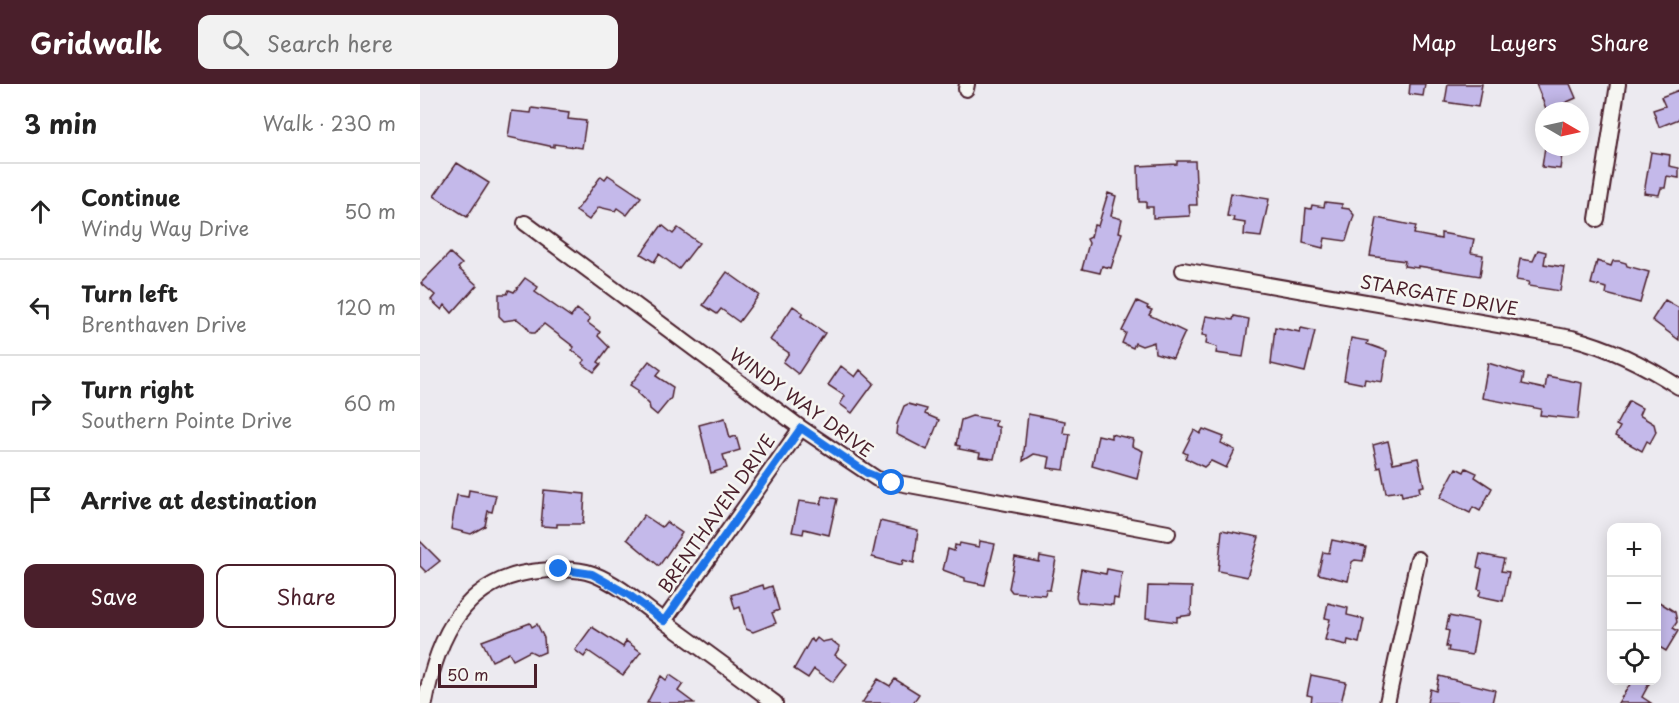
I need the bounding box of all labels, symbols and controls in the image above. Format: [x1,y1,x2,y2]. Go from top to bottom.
search box [198,15,618,69]
text: Gridwalk [30,21,162,64]
icon: search [219,26,252,59]
text: Search here [267,26,393,59]
text: Map [1412,26,1456,58]
text: Layers [1489,26,1557,58]
text: Share [1590,26,1649,58]
north arrow [1535,102,1589,156]
text: 3 min [24,104,97,143]
text: Walk · 230 m [263,108,396,138]
text: Continue [81,180,180,213]
icon: ahead [24,195,57,228]
text: 50 m [344,196,396,226]
text: Windy Way Drive [81,213,249,243]
street label: STARGATE DRIVE [1358,267,1520,322]
text: Turn left [81,276,178,309]
icon: left [24,291,57,324]
text: 120 m [337,292,396,322]
text: Brenthaven Drive [81,309,247,339]
street label: WINDY WAY DRIVE [724,340,879,463]
text: Turn right [81,372,194,405]
icon: right [24,387,57,420]
text: 60 m [344,388,396,418]
text: Southern Pointe Drive [81,405,292,435]
street label: BRENTHAVEN DRIVE [651,428,781,598]
route start [878,469,904,495]
icon: arrive [24,483,57,516]
text: Arrive at destination [81,483,317,516]
map controls [1607,523,1661,685]
button: + [1607,523,1661,577]
route end [545,555,571,581]
button: Save [24,564,204,628]
button: Share [216,564,396,628]
button: − [1607,577,1661,631]
button: locate [1607,631,1661,685]
scale bar [438,661,537,688]
text: 50 m [447,662,488,686]

